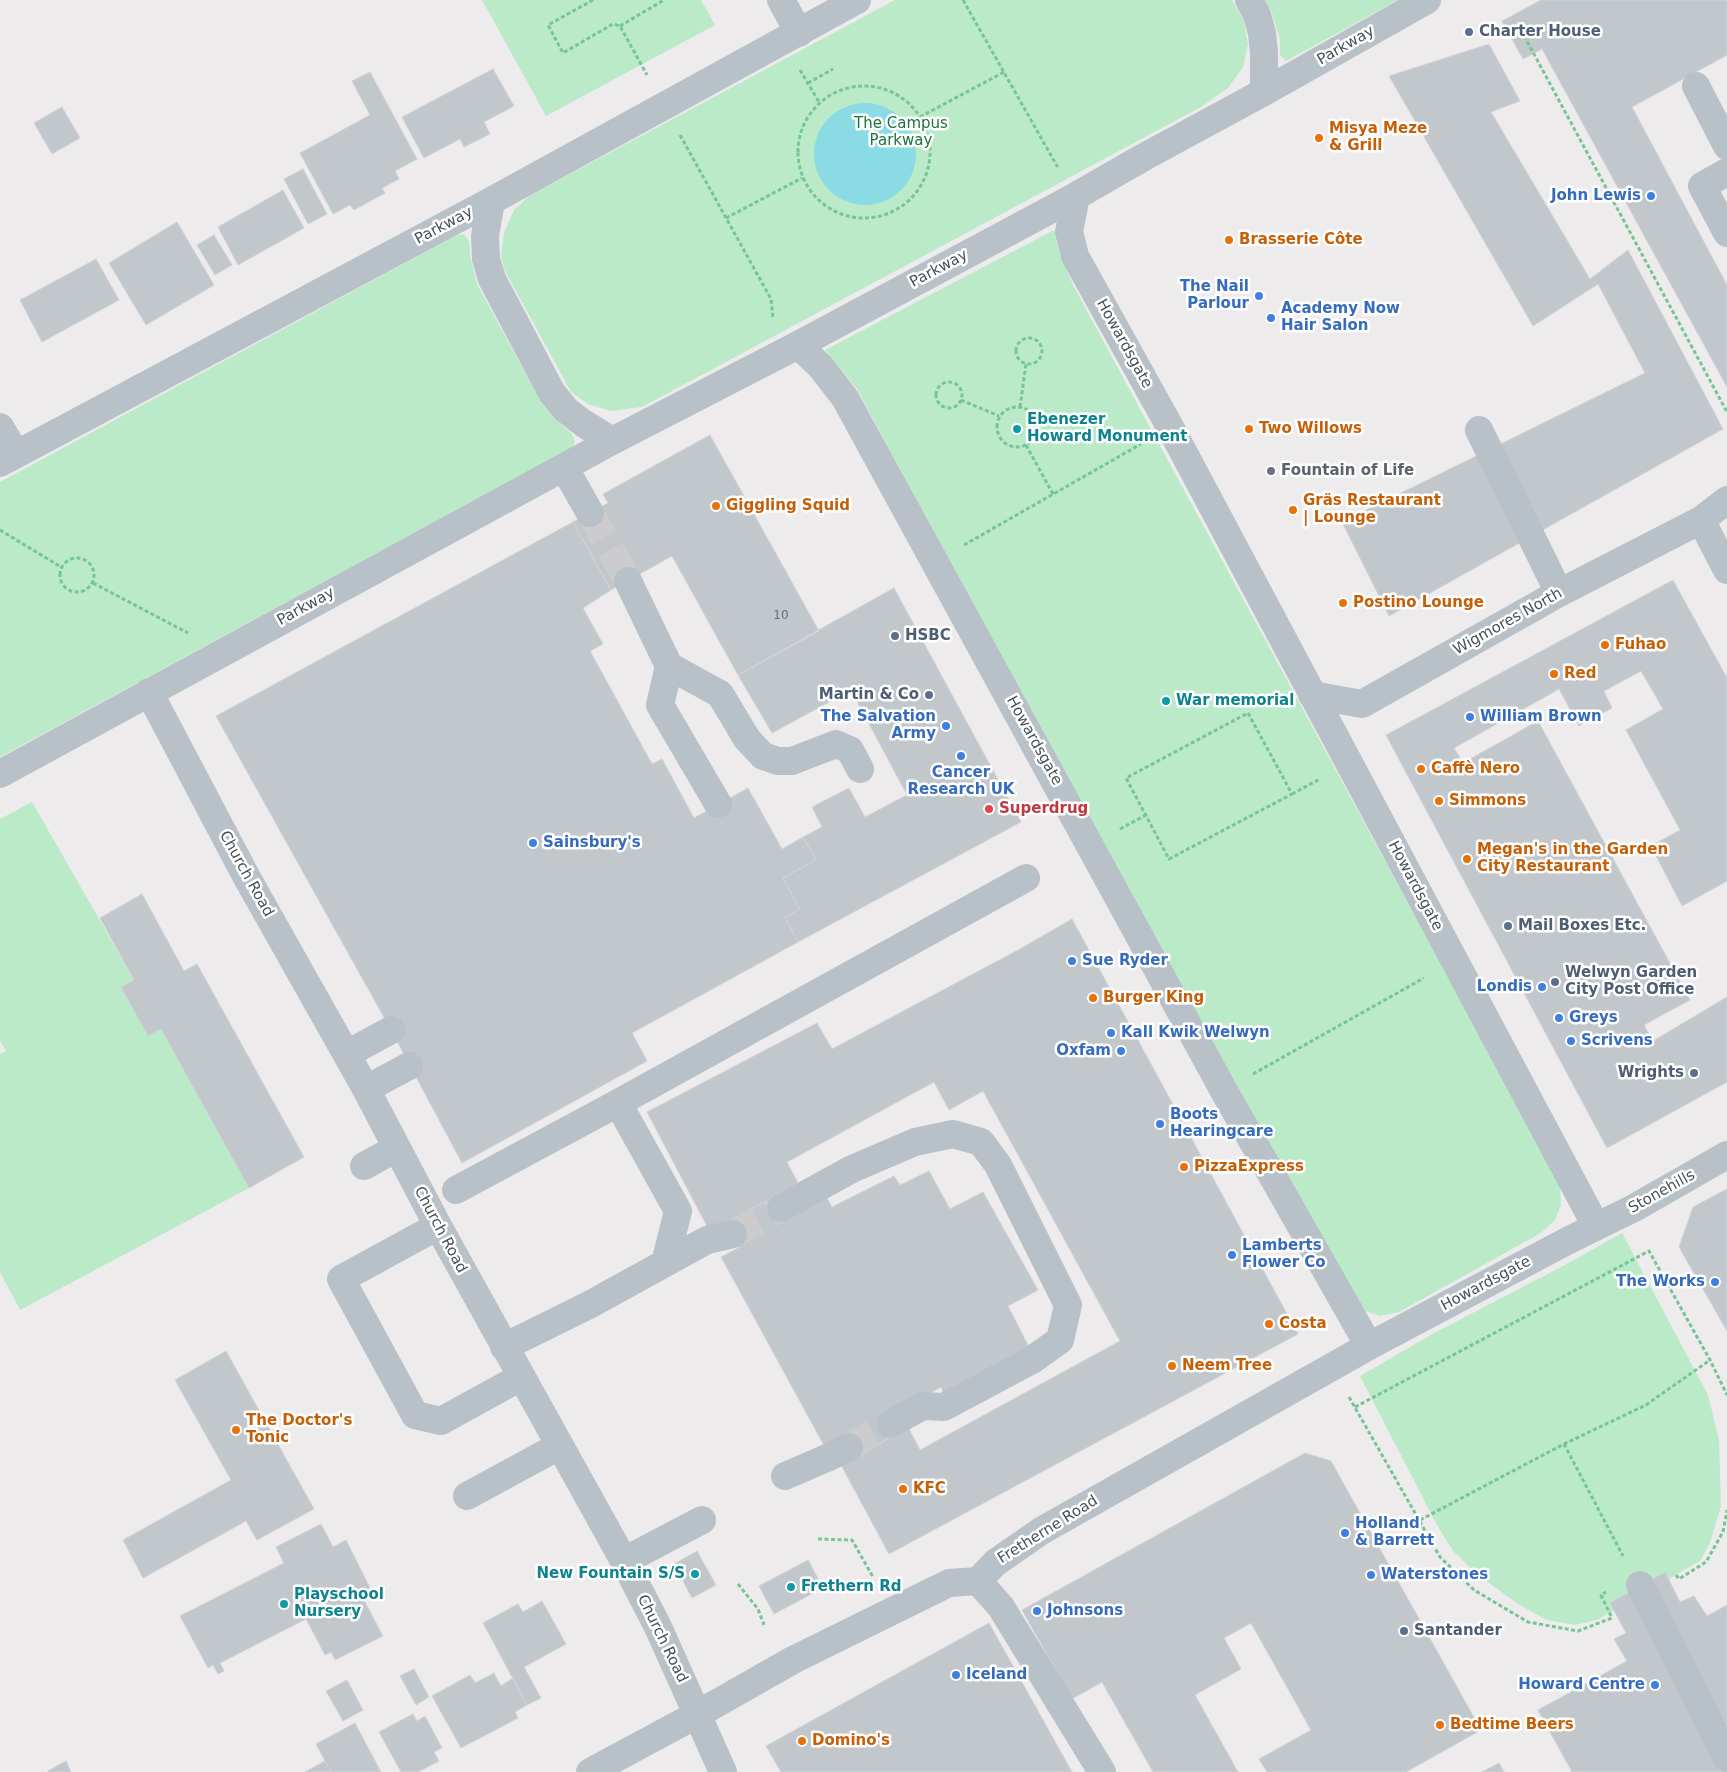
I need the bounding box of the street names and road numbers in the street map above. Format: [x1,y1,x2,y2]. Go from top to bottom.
street label: Parkway [1314,23,1378,69]
street label: Parkway [412,203,476,249]
street label: Parkway [907,246,971,292]
street label: Howardsgate [1092,296,1156,392]
street label: Parkway [274,584,338,630]
street label: Wigmores North [1450,585,1566,659]
street label: Howardsgate [1002,693,1066,789]
street label: Church Road [215,828,277,920]
street label: Howardsgate [1384,838,1446,934]
street label: Stonehills [1626,1166,1698,1218]
street label: Church Road [410,1184,470,1276]
street label: Howardsgate [1438,1253,1534,1315]
street label: Fretherne Road [995,1492,1101,1568]
street label: Church Road [633,1592,691,1686]

